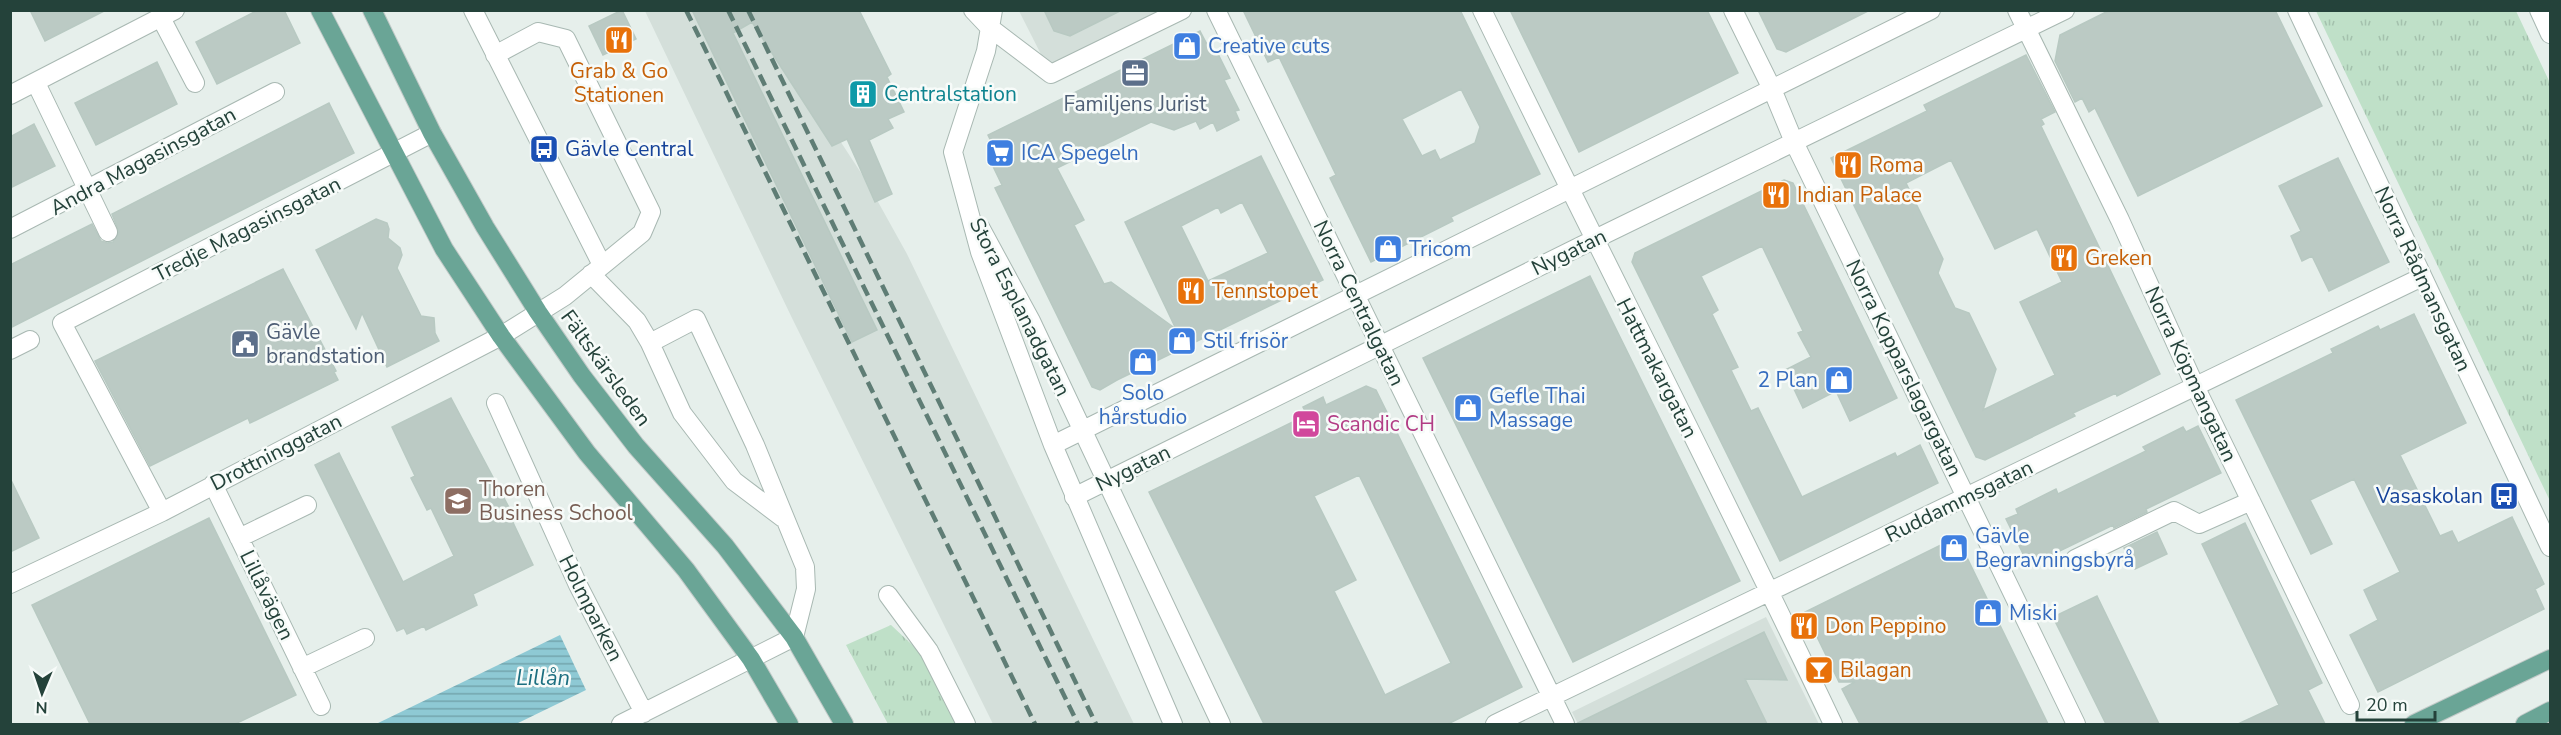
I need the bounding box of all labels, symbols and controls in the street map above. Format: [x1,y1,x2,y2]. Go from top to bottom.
restaurant icon: Grab & Go Stationen [603,24,635,56]
shop icon: Creative cuts [1171,30,1203,62]
place label: Creative cuts [1208,32,1330,60]
place label: Grab & Go Stationen [570,57,668,109]
office icon: Familjens Jurist [1119,57,1151,89]
building icon: Centralstation [847,78,879,110]
place label: Centralstation [884,80,1017,108]
place label: Familjens Jurist [1063,90,1207,118]
street label: Andra Magasinsgatan [45,100,241,222]
bus stop icon: Gävle Central [528,133,560,165]
place label: Gävle Central [565,135,694,163]
supermarket icon: ICA Spegeln [984,137,1016,169]
place label: ICA Spegeln [1021,139,1139,167]
restaurant icon: Roma [1832,149,1864,181]
place label: Roma [1869,151,1924,179]
street label: Tredje Magasinsgatan [149,170,345,288]
restaurant icon: Indian Palace [1760,179,1792,211]
place label: Indian Palace [1797,181,1922,209]
street label: Norra Rådmansgatan [2368,182,2478,376]
street label: Stora Esplanadgatan [963,213,1077,401]
street label: Norra Centralgatan [1307,216,1411,390]
street label: Nygatan [1527,222,1611,282]
shop icon: Tricom [1372,233,1404,265]
place label: Tricom [1409,235,1472,263]
restaurant icon: Greken [2048,242,2080,274]
place label: Greken [2085,244,2152,272]
street label: Norra Kopparslagargatan [1839,255,1969,481]
restaurant icon: Tennstopet [1175,275,1207,307]
place label: Tennstopet [1212,277,1318,305]
street label: Norra Köpmangatan [2138,282,2244,466]
street label: Hattmakargatan [1610,293,1704,443]
street label: Fältskärsleden [554,304,658,432]
place label: Gävle brandstation [266,318,385,370]
shop icon: Stil frisör [1166,325,1198,357]
place label: Stil frisör [1203,327,1289,355]
public building icon: Gävle brandstation [229,328,261,360]
shop icon: Solo hårstudio [1127,346,1159,378]
shop icon: 2 Plan [1823,364,1855,396]
place label: 2 Plan [1757,366,1818,394]
place label: Solo hårstudio [1099,379,1187,431]
place label: Gefle Thai Massage [1489,382,1586,434]
shop icon: Gefle Thai Massage [1452,392,1484,424]
street label: Drottninggatan [206,407,346,497]
hotel icon: Scandic CH [1290,408,1322,440]
place label: Scandic CH [1327,410,1435,438]
street label: Nygatan [1091,438,1175,498]
street label: Ruddammsgatan [1880,453,2038,549]
place label: Thoren Business School [479,475,634,527]
bus stop icon: Vasaskolan [2488,480,2520,512]
place label: Vasaskolan [2375,482,2483,510]
school or university icon: Thoren Business School [442,485,474,517]
place label: Gävle Begravningsbyrå [1975,522,2135,574]
shop icon: Gävle Begravningsbyrå [1938,532,1970,564]
street label: Lillåvägen [233,545,301,645]
street label: Holmparken [552,550,630,666]
shop icon: Miski [1972,597,2004,629]
place label: Miski [2009,599,2057,627]
restaurant icon: Don Peppino [1788,610,1820,642]
place label: Don Peppino [1825,612,1947,640]
bar icon: Bilagan [1803,654,1835,686]
place label: Bilagan [1840,656,1912,684]
north arrow [12,663,72,723]
water label: Lillån [516,663,570,693]
scale bar [2357,684,2435,722]
text: 20 m [2366,693,2408,717]
text: N [35,696,48,718]

